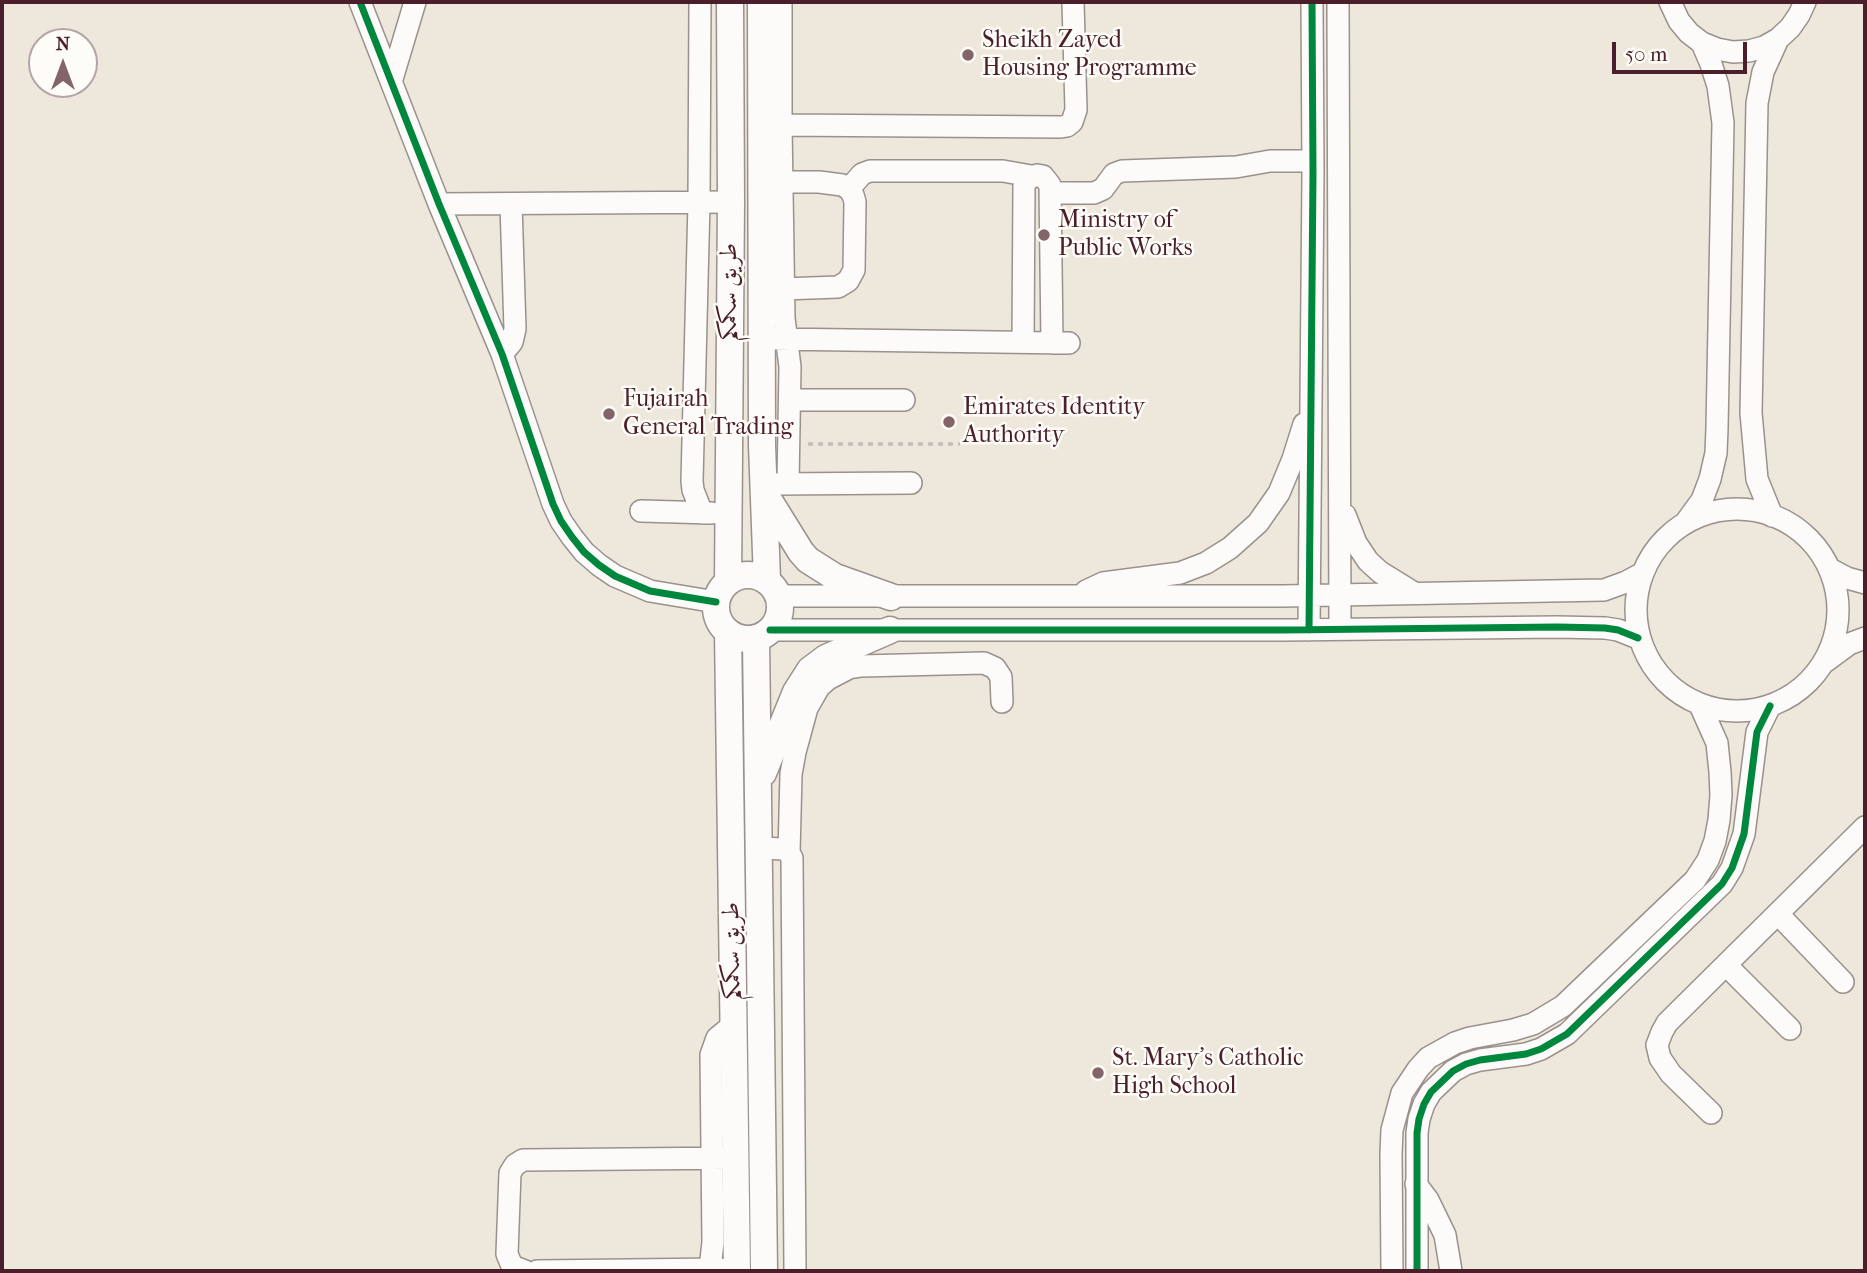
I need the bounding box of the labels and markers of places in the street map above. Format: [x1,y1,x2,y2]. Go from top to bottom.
place label: Sheikh Zayed Housing Programme [982,27,1197,83]
marker: Sheikh Zayed Housing Programme [960,47,976,63]
place label: Ministry of Public Works [1058,207,1193,263]
marker: Ministry of Public Works [1036,227,1052,243]
place label: Fujairah General Trading [623,386,793,442]
place label: Emirates Identity Authority [963,394,1145,450]
marker: Fujairah General Trading [601,406,617,422]
marker: Emirates Identity Authority [941,414,957,430]
place label: St. Mary's Catholic High School [1112,1045,1304,1101]
marker: St. Mary's Catholic High School [1090,1065,1106,1081]

